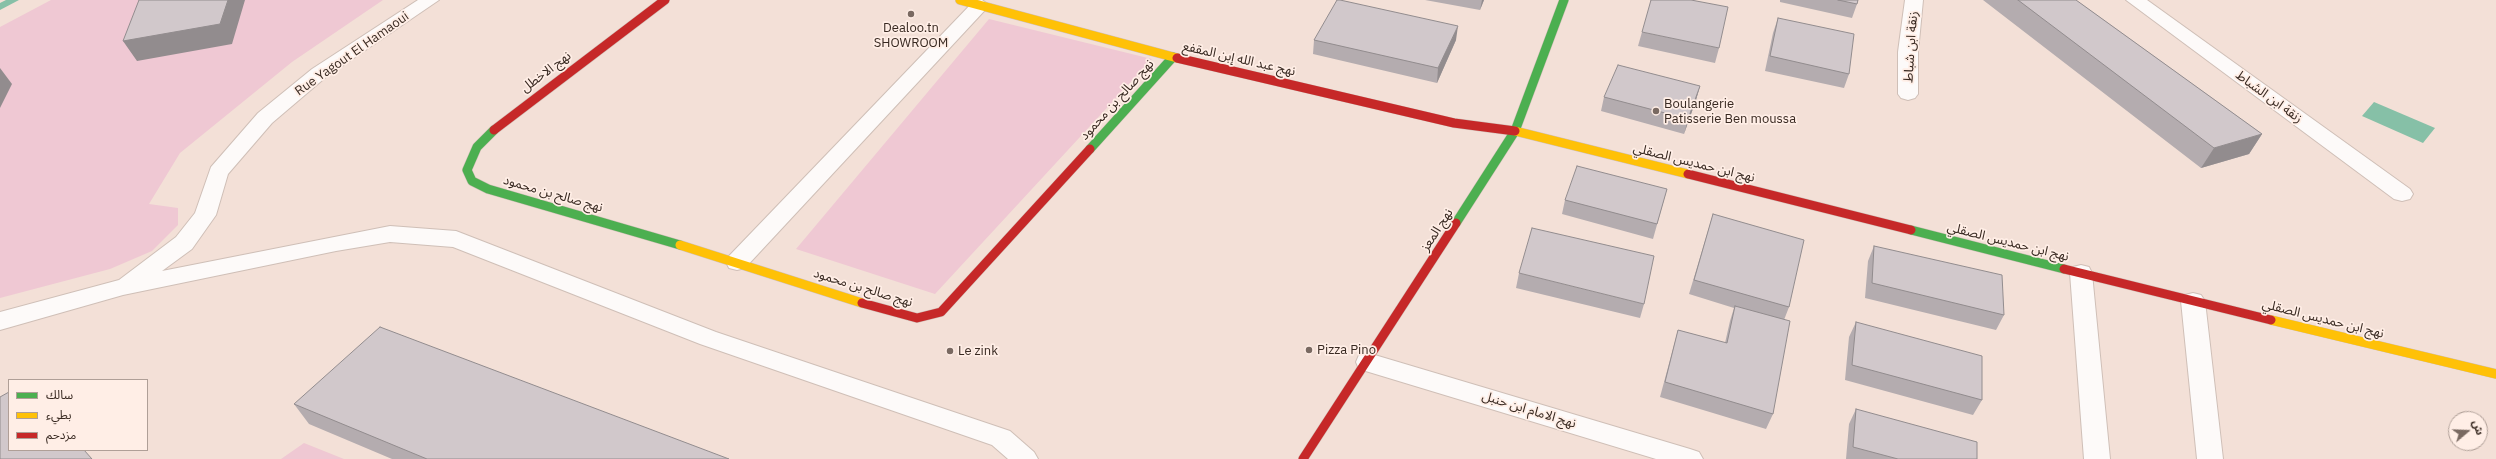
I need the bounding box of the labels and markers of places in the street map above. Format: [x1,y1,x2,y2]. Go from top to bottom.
marker: Dealoo.tn SHOWROOM [906,9,916,19]
place label: Dealoo.tn SHOWROOM [874,20,948,51]
place label: Boulangerie Patisserie Ben moussa [1664,96,1796,127]
marker: Boulangerie Patisserie Ben moussa [1651,106,1661,116]
place label: Pizza Pino [1317,342,1376,358]
place label: Le zink [958,343,998,359]
marker: Pizza Pino [1304,345,1314,355]
marker: Le zink [945,346,955,356]

